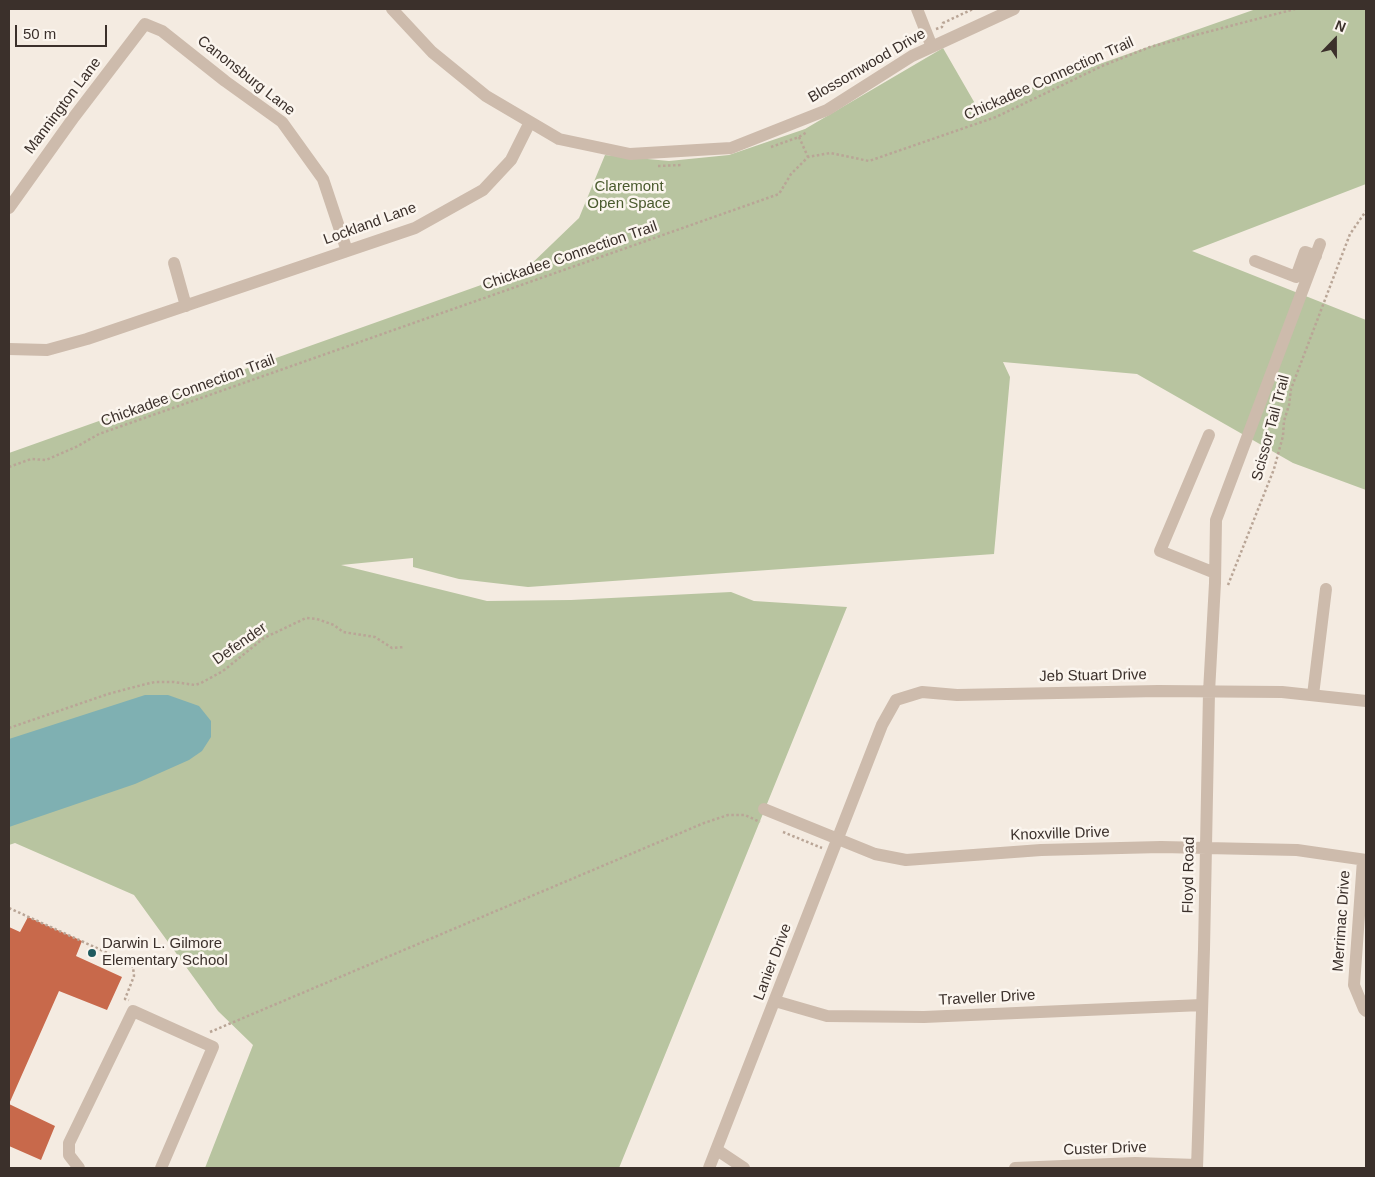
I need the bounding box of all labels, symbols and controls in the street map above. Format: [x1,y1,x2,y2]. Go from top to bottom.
scale bar [18,15,110,47]
north arrow [1310,15,1360,65]
text: N [1333,17,1348,35]
text: 50 m [23,25,56,42]
street label: Blossomwood Drive [805,25,929,107]
street label: Canonsburg Lane [193,32,299,120]
street label: Chickadee Connection Trail [961,33,1137,125]
street label: Mannington Lane [21,54,105,158]
park label: Claremont Open Space [587,178,671,213]
street label: Lockland Lane [321,199,419,249]
street label: Chickadee Connection Trail [480,218,660,294]
street label: Chickadee Connection Trail [99,351,277,431]
street label: Scissor Tail Trail [1248,373,1294,483]
street label: Defender [210,619,270,669]
street label: Jeb Stuart Drive [1039,666,1147,686]
street label: Knoxville Drive [1010,823,1110,845]
street label: Floyd Road [1179,836,1199,914]
street label: Merrimac Drive [1329,870,1355,972]
street label: Lanier Drive [750,921,796,1003]
place label: Darwin L. Gilmore Elementary School [102,935,228,970]
marker: Darwin L. Gilmore Elementary School [86,947,98,959]
street label: Traveller Drive [938,986,1036,1010]
street label: Custer Drive [1063,1139,1147,1159]

